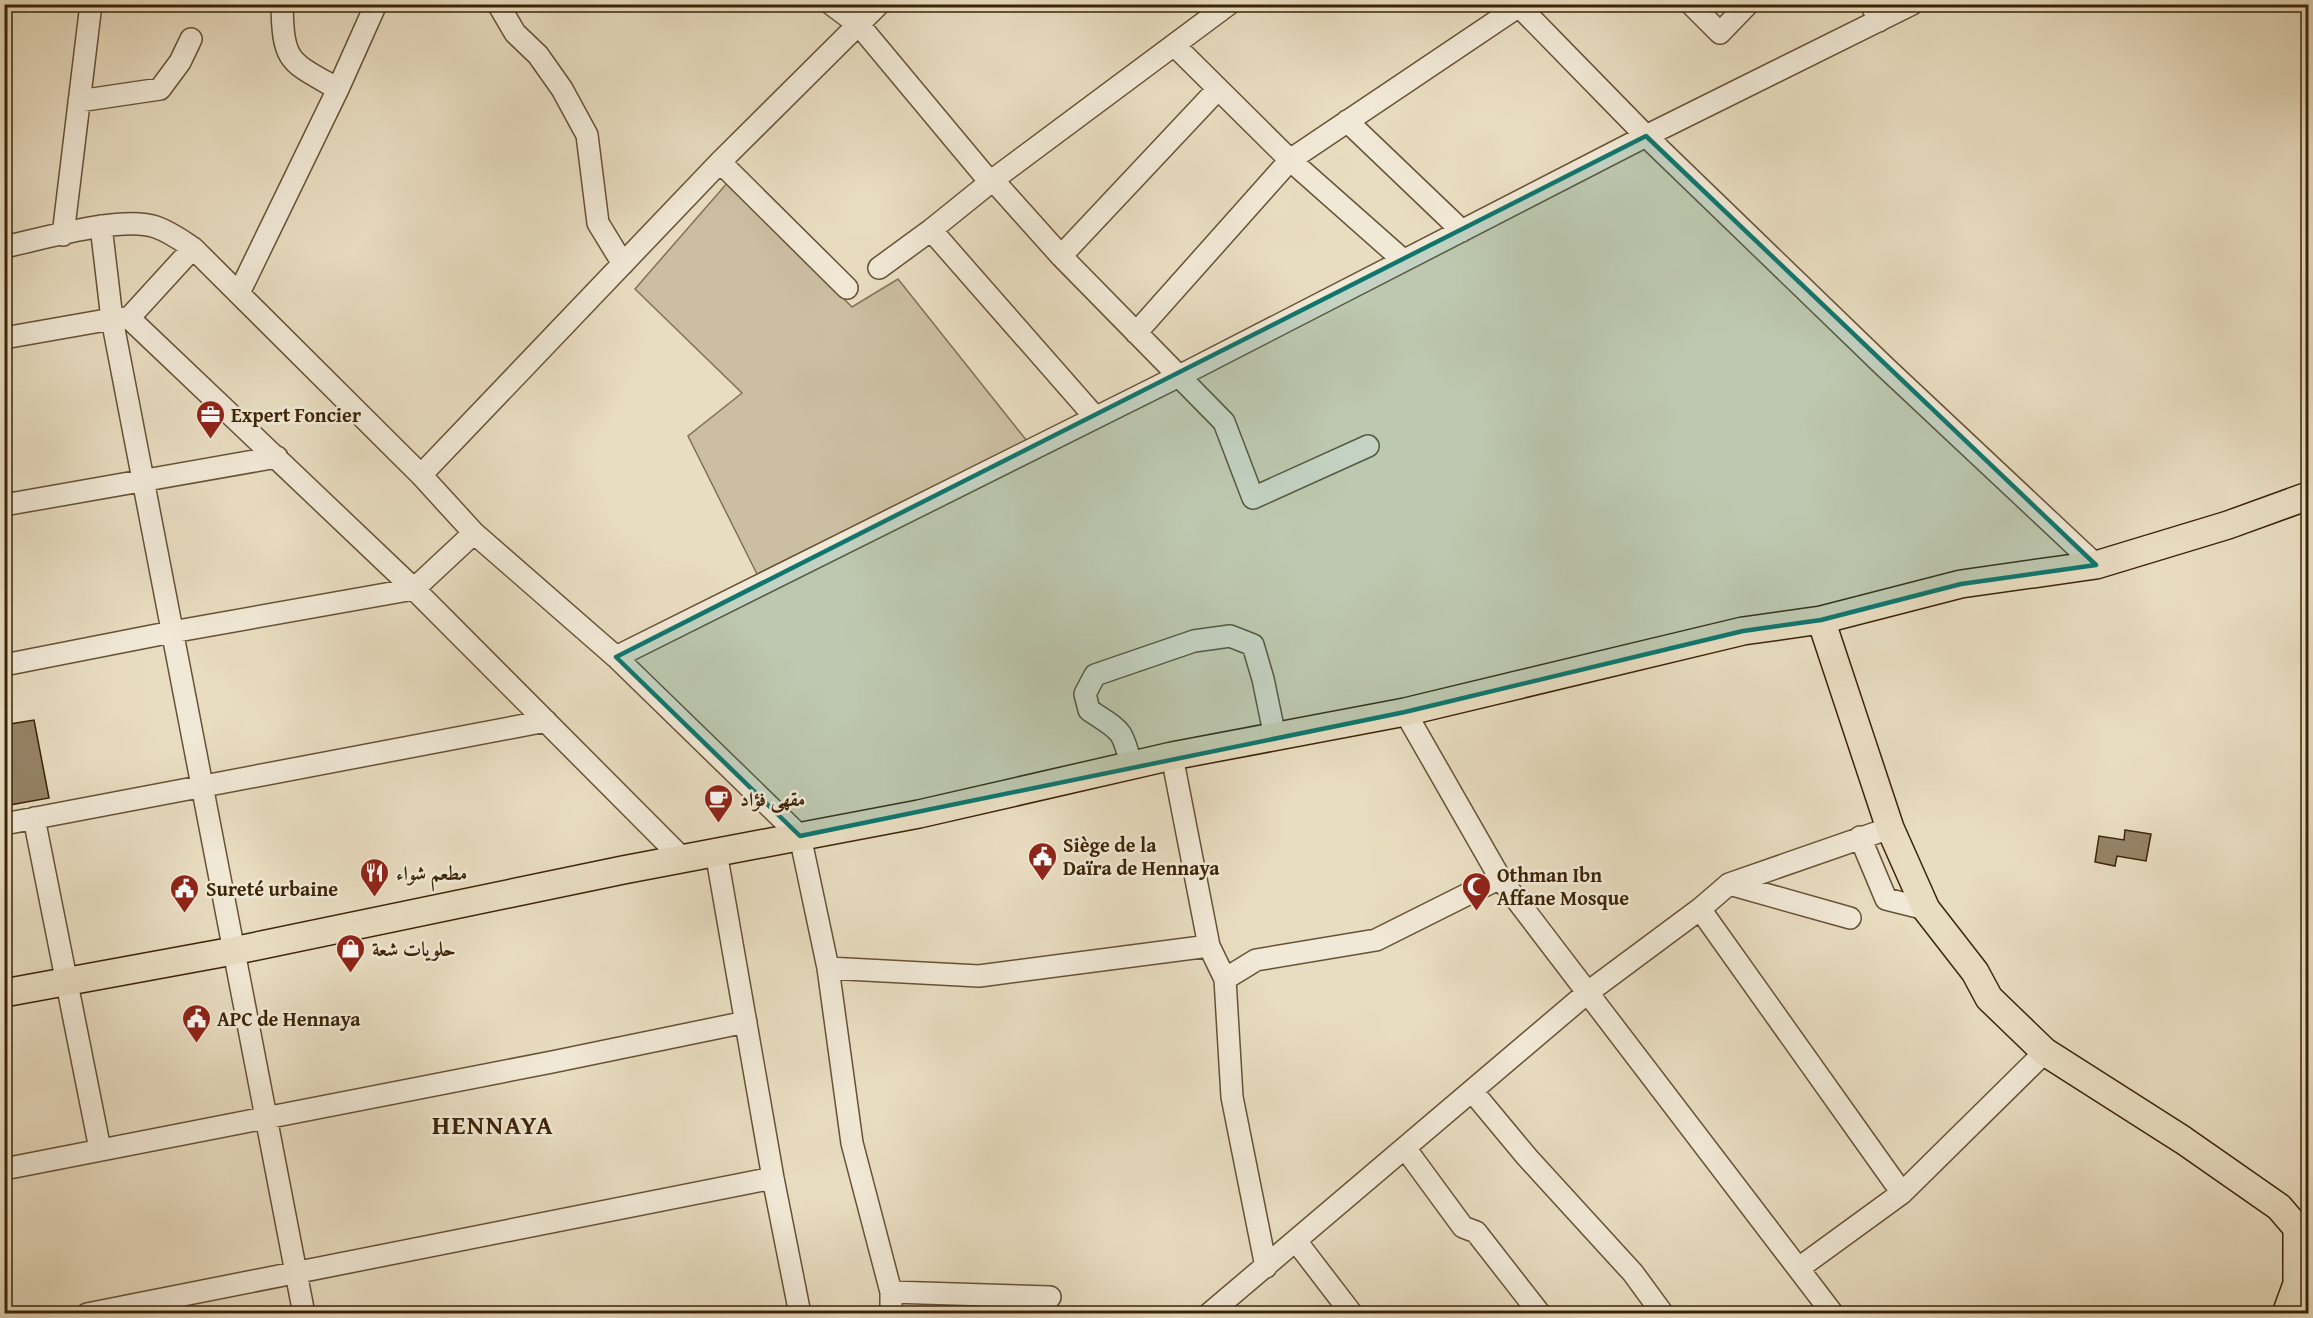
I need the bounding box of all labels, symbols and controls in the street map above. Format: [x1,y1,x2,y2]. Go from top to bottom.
office icon: Expert Foncier [194,398,226,440]
place label: Expert Foncier [231,400,361,429]
cafe icon: مقهى فؤاد [703,782,735,824]
place label: مقهى فؤاد [740,784,805,813]
place label: Siège de la Daïra de Hennaya [1063,830,1220,882]
public building icon: Siège de la Daïra de Hennaya [1026,840,1058,882]
restaurant icon: مطعم شواء [359,856,391,898]
place label: مطعم شواء [396,858,467,892]
place label: Othman Ibn Affane Mosque [1497,860,1629,912]
mosque icon: Othman Ibn Affane Mosque [1460,870,1492,912]
public building icon: Sureté urbaine [169,872,201,914]
place label: Sureté urbaine [206,874,338,903]
shop icon: حلويات شعة [335,932,367,974]
place label: حلويات شعة [372,934,456,963]
public building icon: APC de Hennaya [180,1002,212,1044]
place label: APC de Hennaya [217,1004,361,1033]
district label: HENNAYA [432,1105,554,1144]

